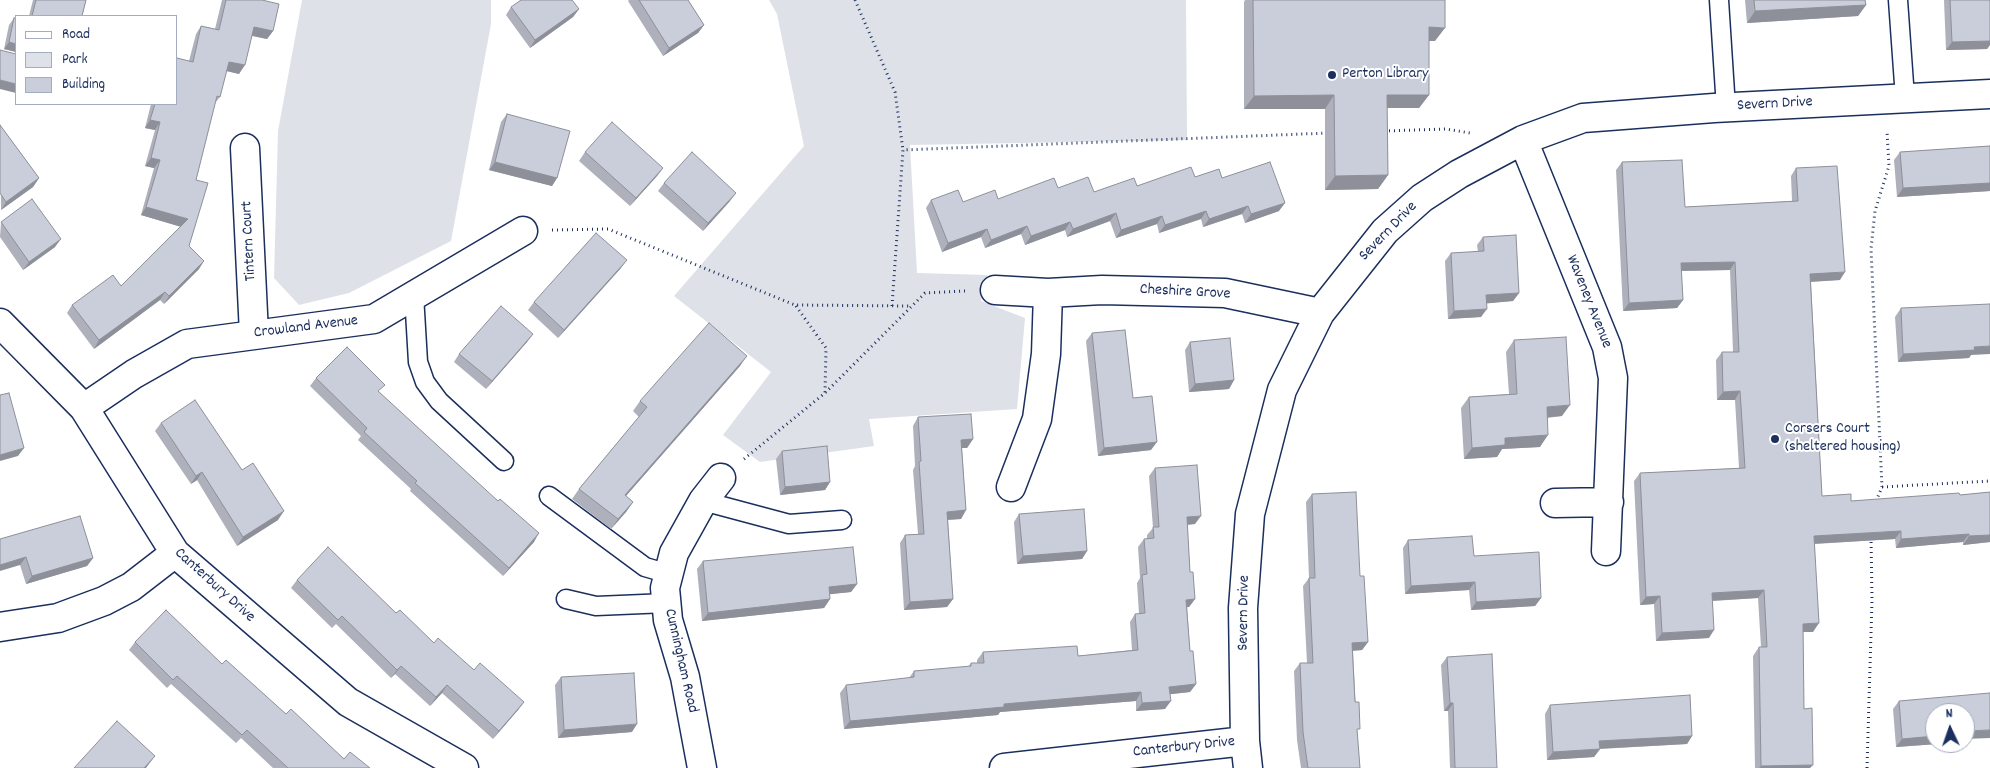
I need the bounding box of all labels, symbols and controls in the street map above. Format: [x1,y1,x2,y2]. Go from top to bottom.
legend [15,15,178,105]
text: Road [62,24,90,46]
text: Park [62,49,88,71]
place label: Perton Library [1342,65,1429,85]
marker: Perton Library [1326,69,1338,81]
text: Building [62,74,105,96]
street label: Severn Drive [1737,93,1813,117]
street label: Severn Drive [1356,198,1422,266]
street label: Tintern Court [238,200,262,282]
street label: Waveney Avenue [1561,253,1615,351]
street label: Cheshire Grove [1139,281,1231,305]
street label: Crowland Avenue [253,312,359,344]
place label: Corsers Court (sheltered housing) [1785,420,1900,458]
marker: Corsers Court (sheltered housing) [1769,433,1781,445]
street label: Canterbury Drive [170,545,258,627]
street label: Severn Drive [1235,575,1255,651]
street label: Cunningham Road [659,607,701,715]
north arrow [1925,703,1975,753]
text: N [1945,704,1953,724]
street label: Canterbury Drive [1132,733,1236,763]

